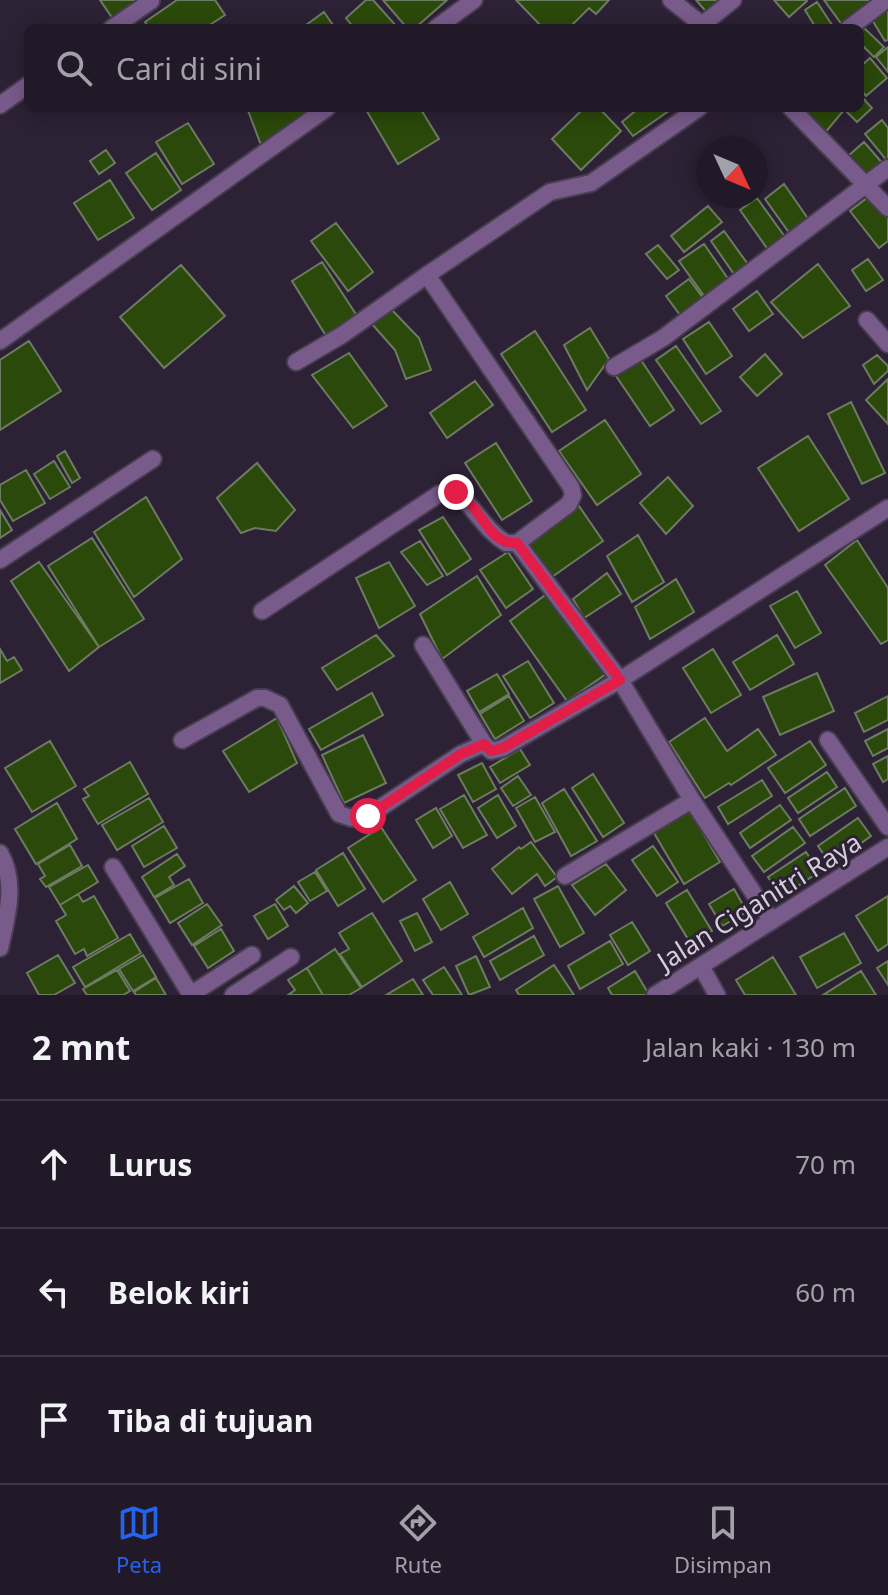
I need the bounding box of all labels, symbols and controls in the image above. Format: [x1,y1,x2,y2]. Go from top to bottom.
search box [24,24,864,112]
icon: search [52,46,96,90]
text: Cari di sini [116,48,262,89]
north arrow [696,136,768,208]
route end [438,474,474,510]
route start [350,798,386,834]
street label: Jalan Ciganitri Raya [647,824,868,980]
text: 2 mnt [32,1024,130,1070]
text: Jalan kaki · 130 m [645,1029,856,1065]
icon: ahead [32,1142,76,1186]
text: Lurus [108,1144,192,1185]
text: 70 m [795,1146,856,1182]
icon: left [32,1270,76,1314]
text: Belok kiri [108,1272,250,1313]
text: 60 m [795,1274,856,1310]
icon: arrive [32,1398,76,1442]
text: Tiba di tujuan [108,1400,313,1441]
tab: Peta [116,1501,162,1579]
tab: Rute [394,1501,442,1579]
tab: Disimpan [674,1501,772,1579]

